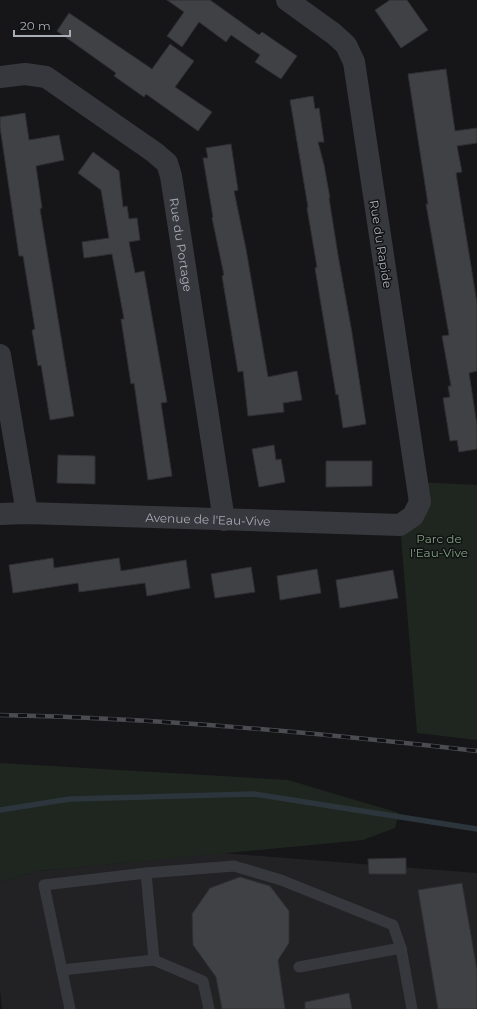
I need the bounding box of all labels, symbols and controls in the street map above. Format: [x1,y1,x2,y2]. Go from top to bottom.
scale bar [14,12,70,38]
text: 20 m [20,18,51,33]
street label: Rue du Portage [167,197,196,293]
street label: Rue du Rapide [367,199,395,289]
street label: Avenue de l'Eau-Vive [145,509,271,528]
park label: Parc de l'Eau-Vive [410,531,468,560]

